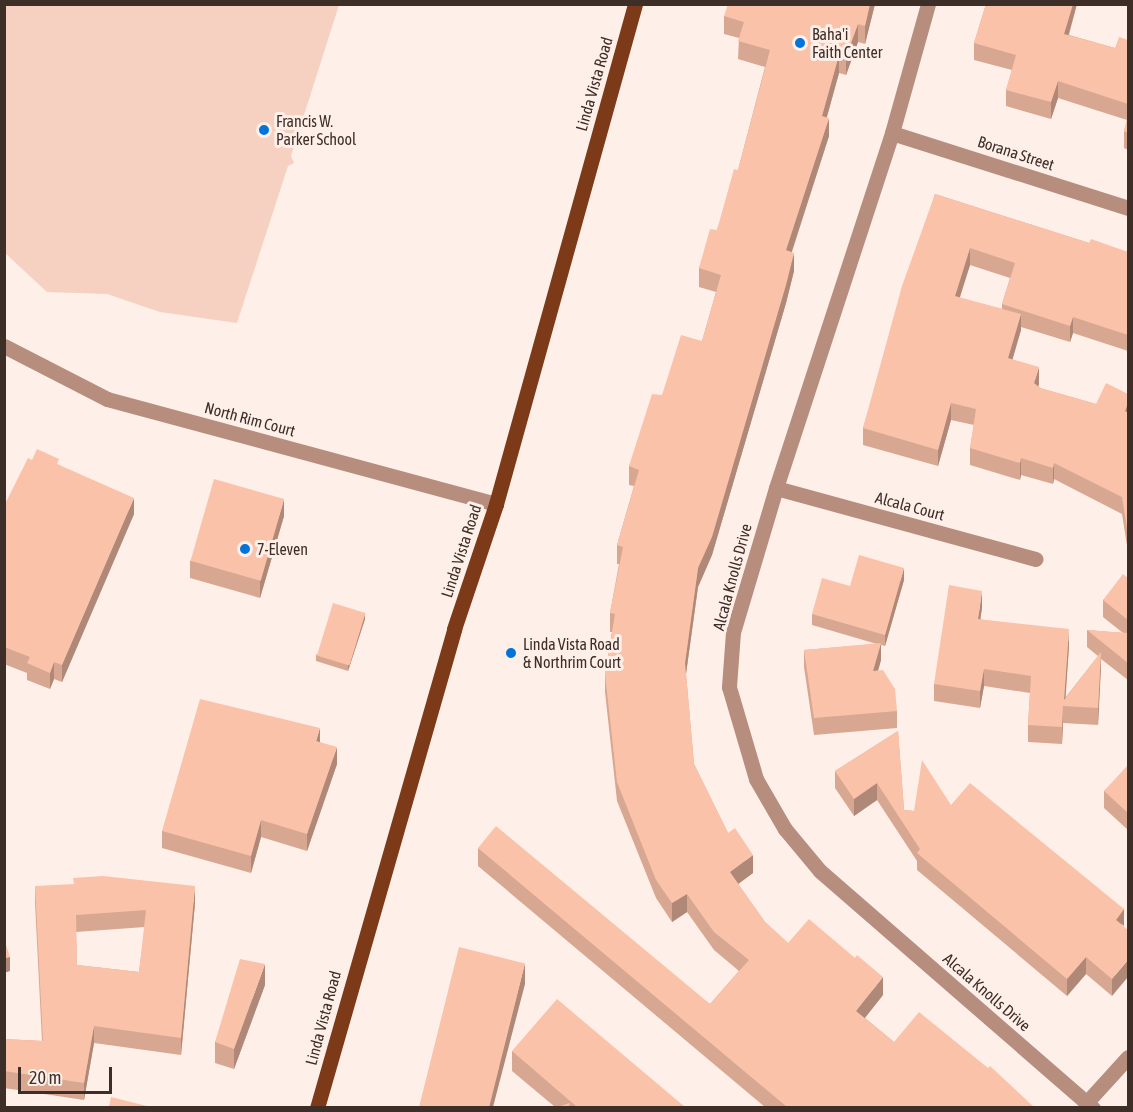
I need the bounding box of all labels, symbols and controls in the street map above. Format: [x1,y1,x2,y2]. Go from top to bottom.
place label: Baha'i Faith Center [812,24,882,62]
street label: Linda Vista Road [571,35,617,133]
marker: Baha'i Faith Center [793,36,807,50]
place label: Francis W. Parker School [276,111,356,149]
marker: Francis W. Parker School [257,123,271,137]
street label: Borana Street [975,132,1057,174]
street label: North Rim Court [203,398,297,440]
street label: Alcala Court [873,488,947,524]
street label: Linda Vista Road [437,502,485,600]
street label: Alcala Knolls Drive [709,522,755,632]
place label: 7-Eleven [257,539,308,559]
marker: 7-Eleven [238,542,252,556]
place label: Linda Vista Road & Northrim Court [523,634,621,672]
marker: Linda Vista Road & Northrim Court [504,646,518,660]
street label: Alcala Knolls Drive [939,949,1035,1035]
street label: Linda Vista Road [301,969,345,1067]
scale bar [21,1055,116,1093]
text: 20 m [29,1067,61,1088]

